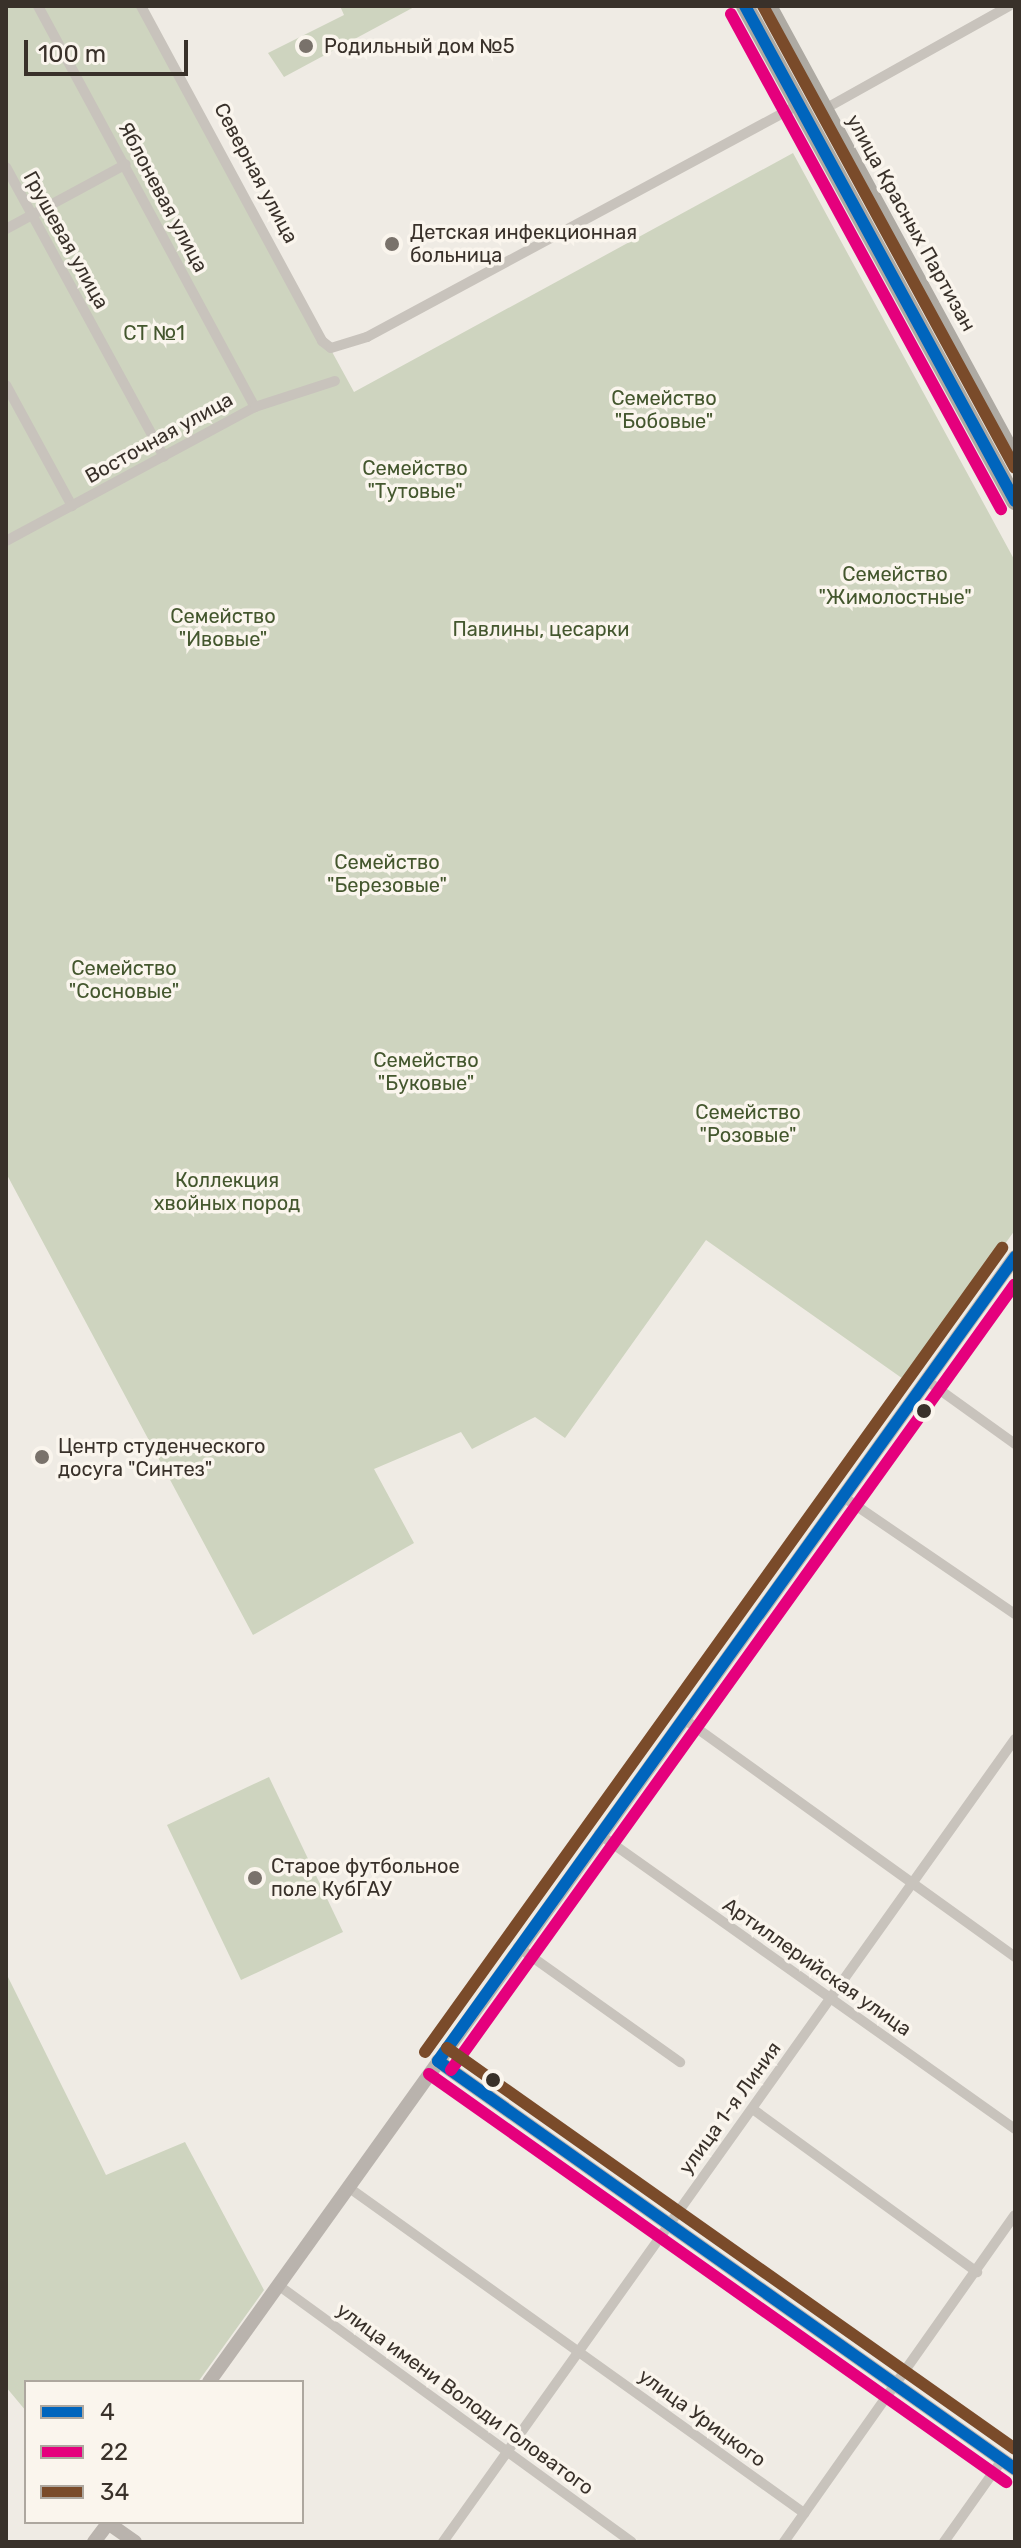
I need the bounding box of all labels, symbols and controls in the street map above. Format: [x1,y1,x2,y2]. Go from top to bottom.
scale bar [28,24,192,74]
place label: Родильный дом №5 [324,34,515,58]
marker: Родильный дом №5 [295,35,317,57]
text: 100 m [38,40,106,68]
street label: Северная улица [209,99,303,247]
street label: улица Красных Партизан [841,110,981,336]
street label: Яблоневая улица [113,118,213,276]
street label: Грушевая улица [18,167,114,313]
place label: Детская инфекционная больница [410,220,637,267]
marker: Детская инфекционная больница [381,233,403,255]
park label: СТ №1 [123,321,185,345]
street label: Восточная улица [81,387,237,489]
park label: Семейство "Бобовые" [611,387,717,434]
park label: Семейство "Тутовые" [362,456,468,503]
park label: Семейство "Жимолостные" [818,562,972,609]
park label: Семейство "Ивовые" [170,604,276,651]
park label: Павлины, цесарки [453,617,629,641]
park label: Семейство "Березовые" [327,851,447,898]
park label: Семейство "Сосновые" [69,956,179,1003]
park label: Семейство "Буковые" [373,1049,479,1096]
park label: Семейство "Розовые" [695,1101,801,1148]
park label: Коллекция хвойных пород [154,1169,300,1216]
unlabelled marker [916,1403,932,1419]
place label: Центр студенческого досуга "Синтез" [58,1434,265,1481]
marker: Центр студенческого досуга "Синтез" [33,1448,51,1466]
place label: Старое футбольное поле КубГАУ [271,1854,460,1901]
marker: Старое футбольное поле КубГАУ [246,1869,264,1887]
street label: Артиллерийская улица [718,1893,916,2041]
street label: улица 1-я Линия [674,2037,786,2179]
unlabelled marker [485,2072,501,2088]
street label: улица имени Володи Головатого [332,2298,598,2500]
street label: улица Урицкого [634,2364,770,2472]
legend [24,2380,304,2524]
text: 4 [100,2398,115,2426]
text: 22 [100,2438,128,2466]
text: 34 [100,2478,129,2506]

